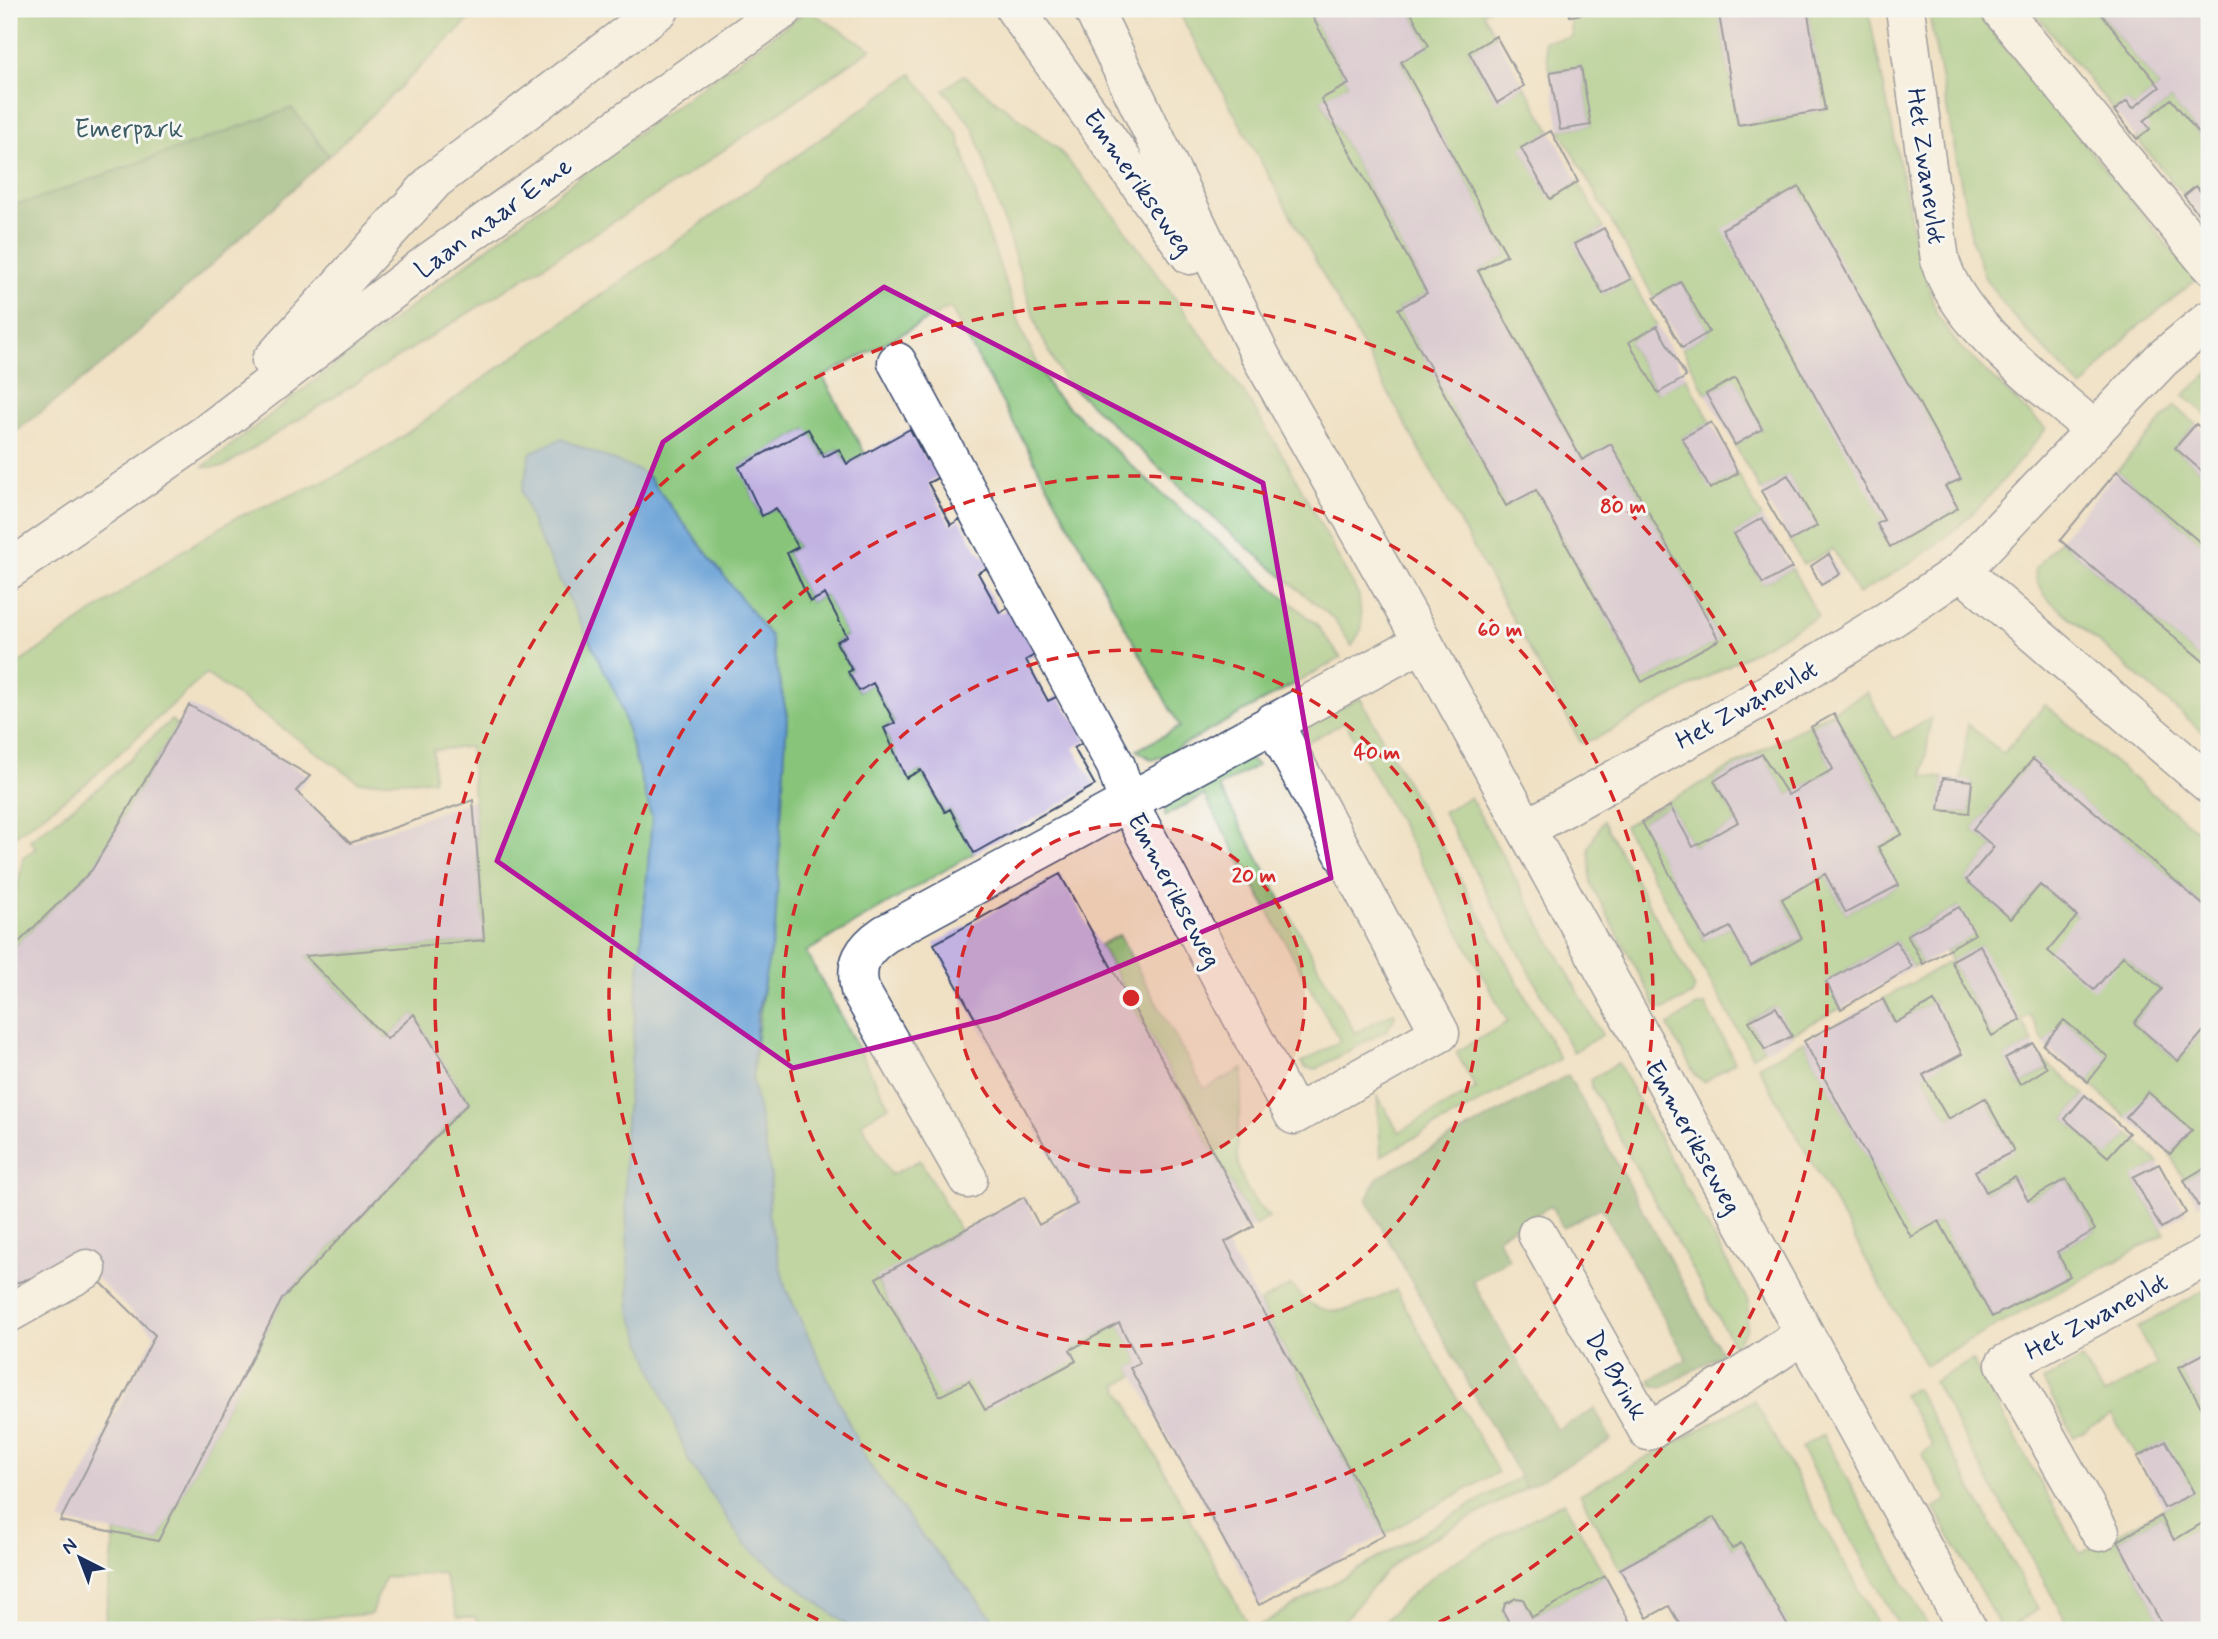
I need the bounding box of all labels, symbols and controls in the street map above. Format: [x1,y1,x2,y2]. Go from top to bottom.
street label: Het Zwanevlot [1897,86,1953,247]
street label: Emmerikseweg [1074,103,1200,263]
park label: Emerpark [75,113,184,147]
street label: Laan naar Eme [409,150,580,287]
text: 80 m [1600,493,1646,521]
text: 60 m [1477,616,1523,644]
street label: Het Zwanevlot [1670,653,1824,759]
text: 40 m [1354,739,1401,767]
street label: Emmerikseweg [1118,807,1228,974]
text: 20 m [1232,862,1277,890]
centre of rings [1119,986,1143,1010]
street label: Emmerikseweg [1636,1055,1749,1221]
street label: Het Zwanevlot [2020,1266,2174,1370]
street label: De Brink [1576,1325,1655,1427]
north arrow [46,1524,116,1594]
text: N [57,1533,83,1560]

